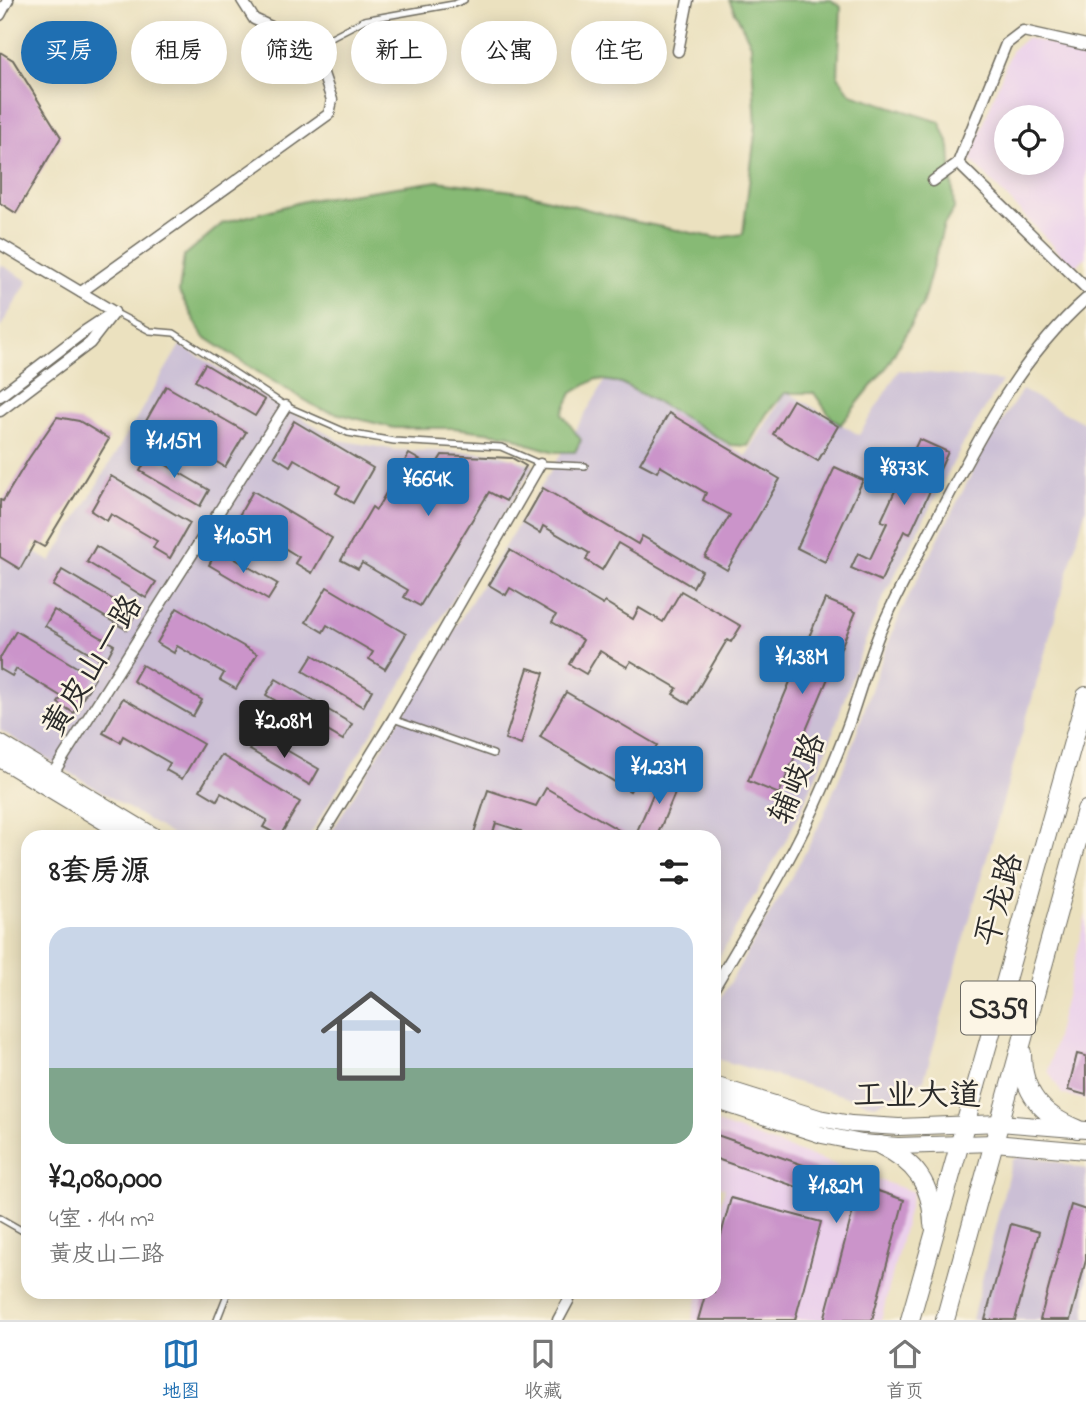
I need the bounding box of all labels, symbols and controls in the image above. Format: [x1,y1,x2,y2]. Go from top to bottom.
chip: 买房 [21,21,117,84]
chip: 租房 [131,21,227,84]
chip: 筛选 [241,21,337,84]
chip: 新上 [351,21,447,84]
chip: 公寓 [461,21,557,84]
chip: 住宅 [571,21,667,84]
map controls [994,105,1064,175]
button: locate [994,105,1064,175]
pin: ¥1.15M [117,420,231,480]
text: ¥1.15M [146,426,202,459]
pin: ¥873K [855,448,953,507]
text: ¥873K [880,453,928,486]
pin: ¥664K [379,458,477,518]
text: ¥664K [403,464,453,497]
pin: ¥1.05M [186,516,300,575]
text: ¥1.05M [214,521,272,554]
street label: 黄皮山一路 [32,587,156,747]
pin: ¥1.38M [745,636,859,696]
text: ¥1.38M [775,642,829,675]
pin: ¥2.08M [227,700,341,760]
text: ¥2.08M [255,706,313,739]
street label: 辅岐路 [759,726,840,833]
pin: ¥1.23M [602,746,716,806]
text: ¥1.23M [631,752,687,785]
street label: 平龙路 [966,847,1037,953]
text: 8套房源 [49,851,150,895]
icon: filters [655,853,693,891]
icon: home [308,973,434,1099]
road number: S359 [961,982,1035,1034]
street label: 工业大道 [853,1074,981,1121]
text: ¥2,080,000 [49,1158,162,1202]
pin: ¥1.82M [779,1166,893,1225]
text: ¥1.82M [809,1171,864,1204]
text: 4室 · 144 m² [49,1204,155,1237]
text: 黄皮山二路 [49,1239,164,1272]
tab: 地图 [162,1335,200,1406]
tab: 收藏 [524,1335,562,1406]
tab: 首页 [886,1335,924,1406]

